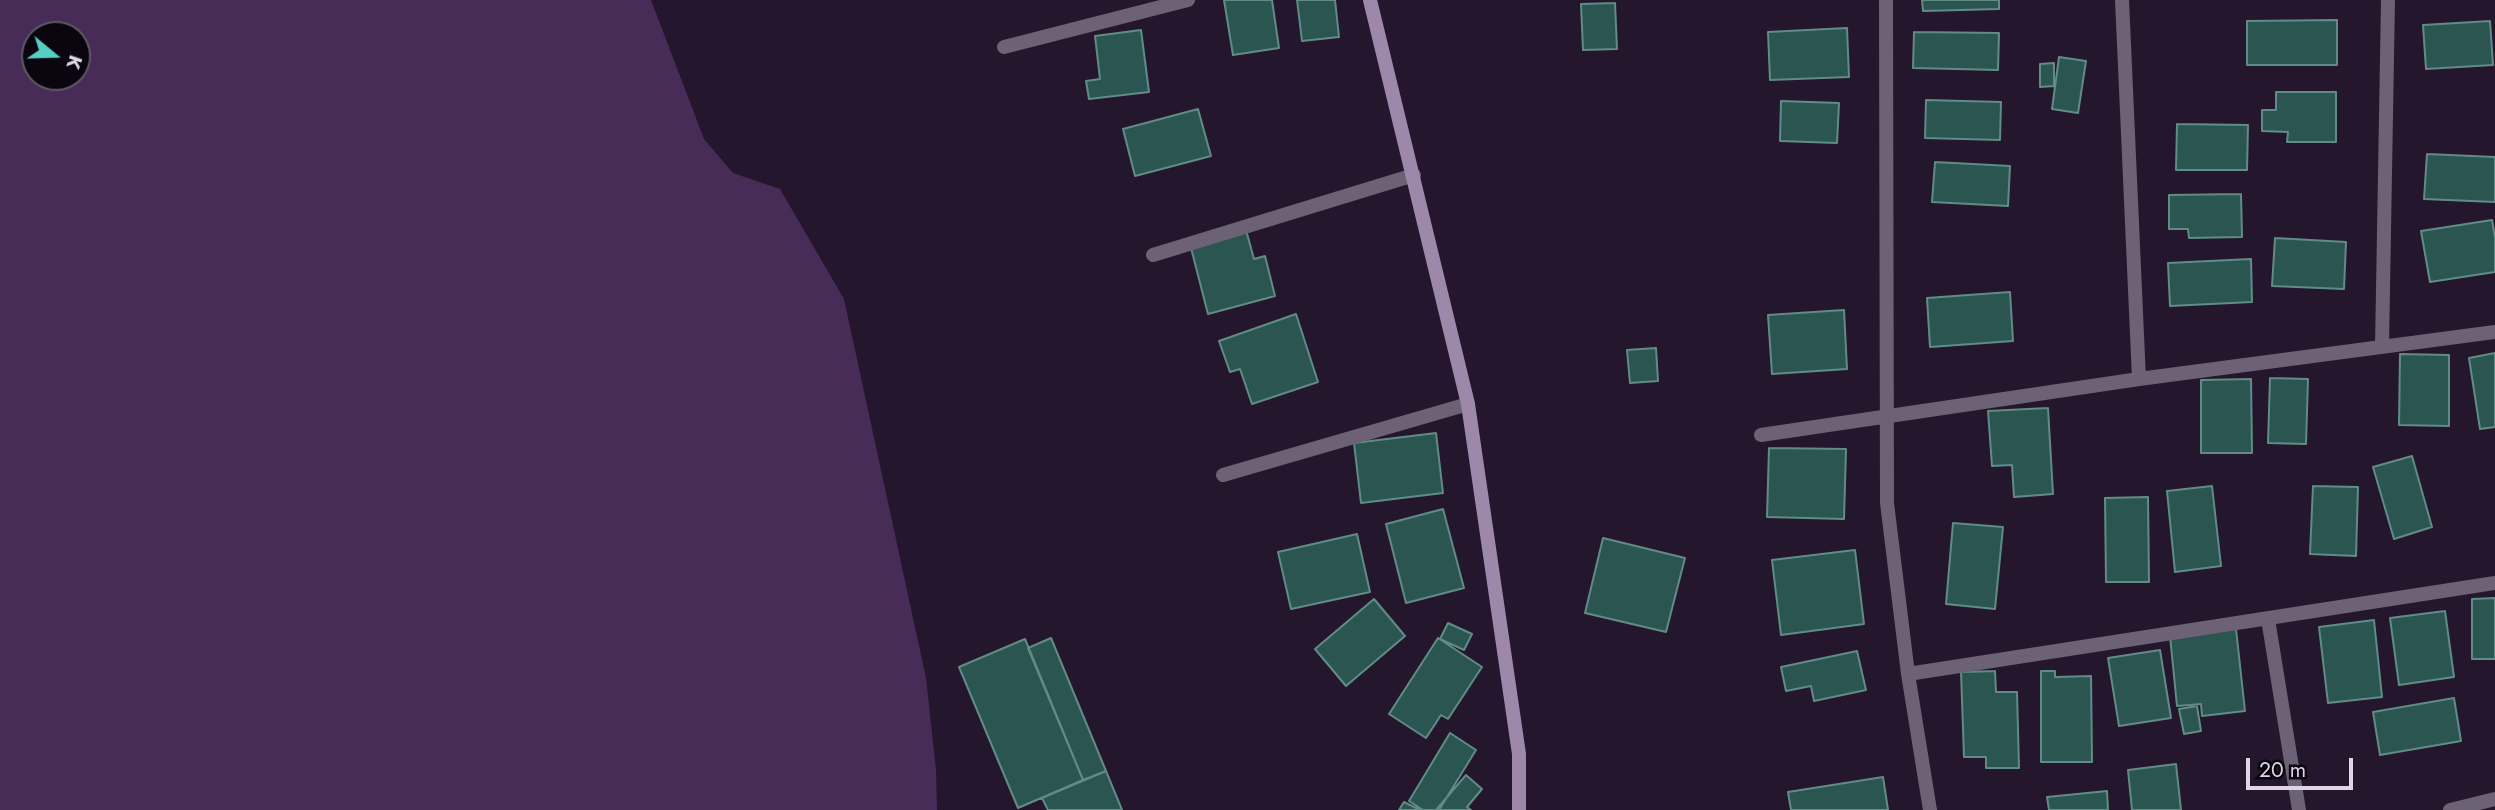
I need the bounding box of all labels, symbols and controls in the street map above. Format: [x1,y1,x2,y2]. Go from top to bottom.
north arrow [21,21,91,91]
text: K [60,52,89,73]
scale bar [2250,744,2357,788]
text: 20 m [2259,755,2306,785]

